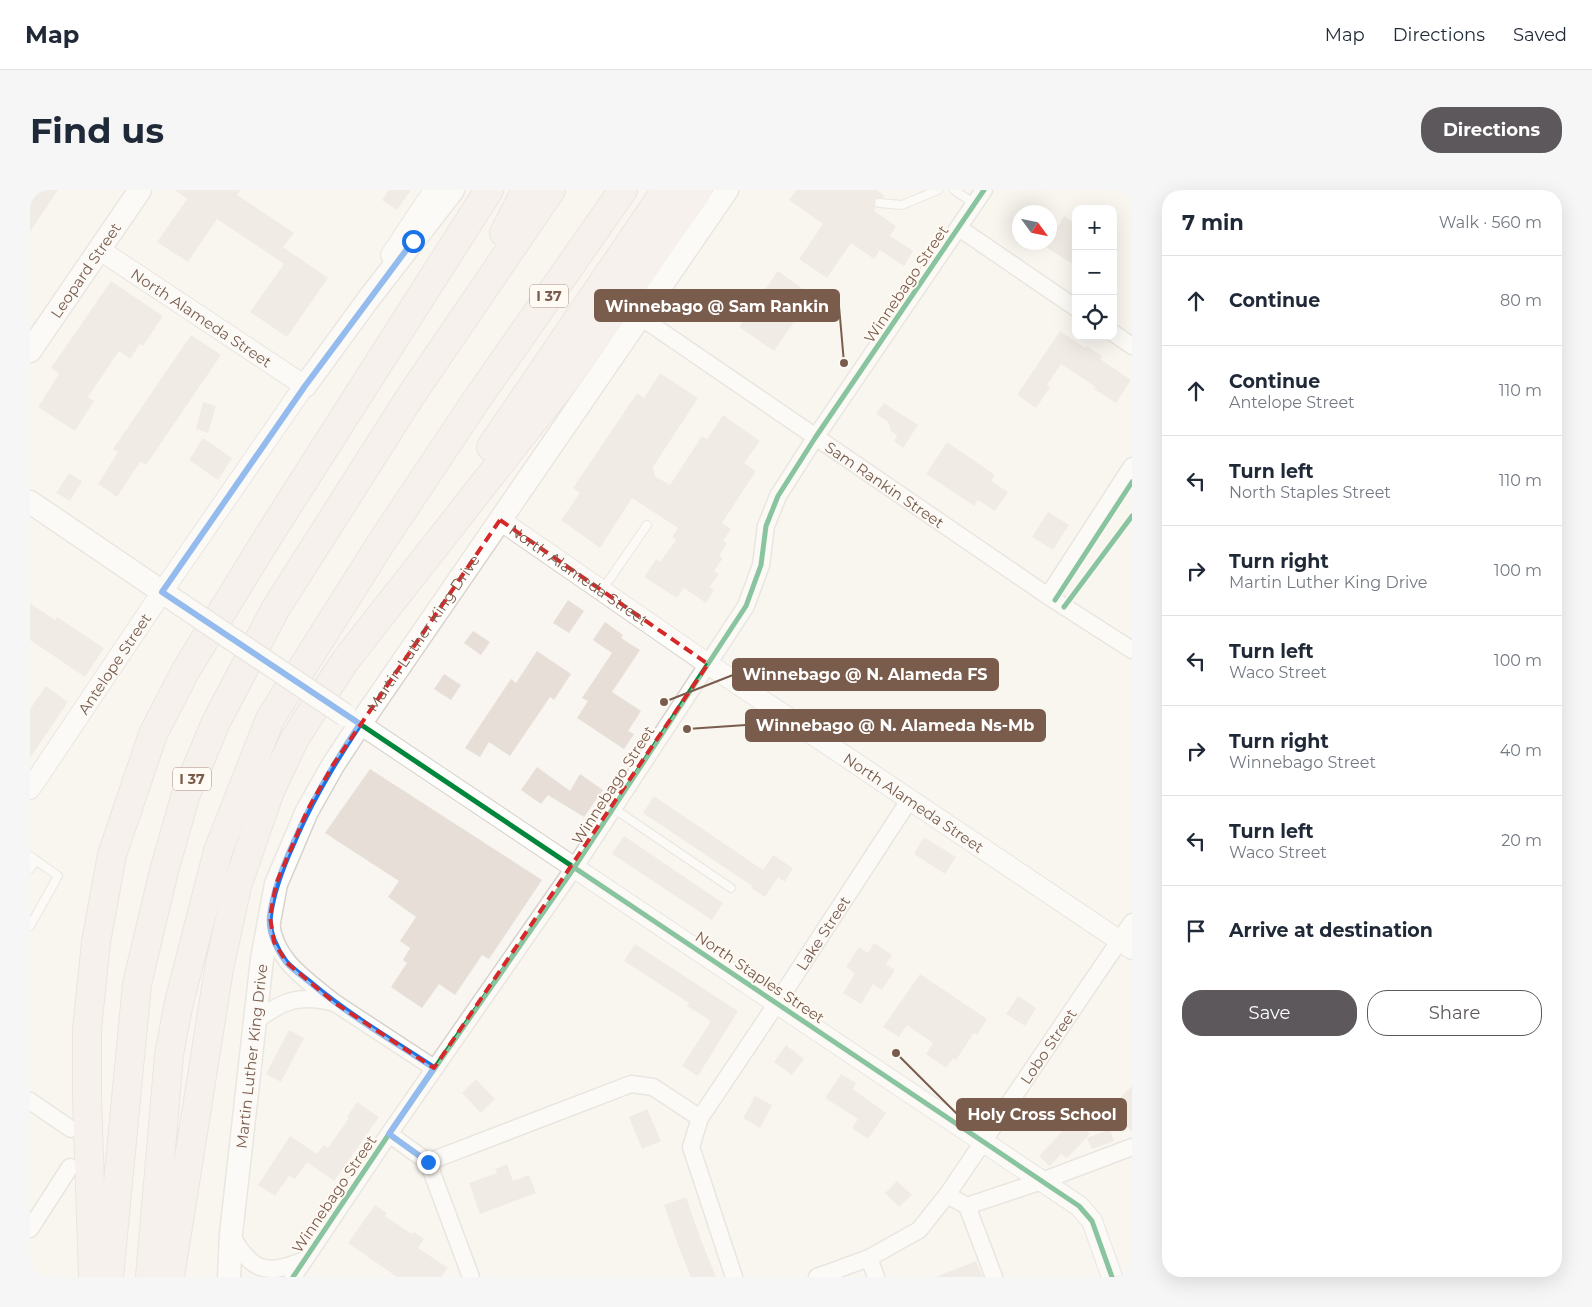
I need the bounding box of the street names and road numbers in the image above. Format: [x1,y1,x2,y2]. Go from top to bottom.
street label: Leopard Street [46,219,125,321]
street label: Winnebago Street [860,222,952,346]
street label: North Alameda Street [128,264,276,371]
road number: I 37 [530,284,568,308]
street label: Sam Rankin Street [822,437,948,532]
street label: North Alameda Street [506,520,652,629]
street label: Martin Luther King Drive [362,551,483,715]
street label: Antelope Street [73,609,155,718]
street label: Winnebago Street [568,722,658,848]
street label: North Alameda Street [840,748,988,856]
road number: I 37 [173,768,211,790]
street label: Lake Street [792,892,854,974]
street label: North Staples Street [692,927,828,1027]
street label: Martin Luther King Drive [231,963,271,1150]
street label: Lobo Street [1016,1005,1080,1087]
street label: Winnebago Street [288,1132,380,1256]

